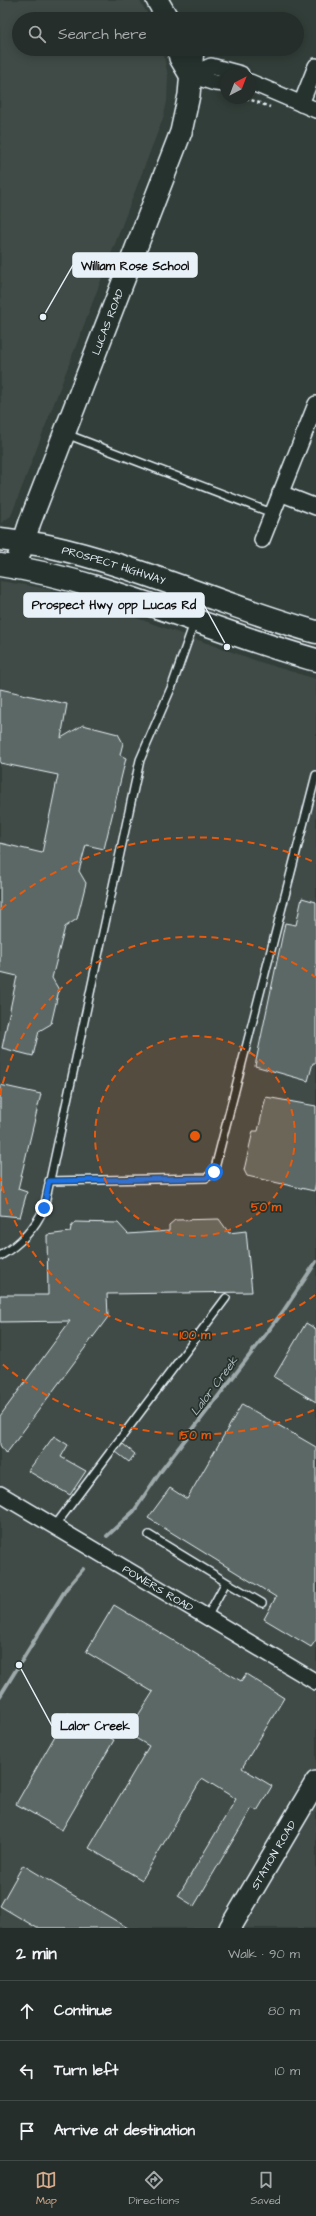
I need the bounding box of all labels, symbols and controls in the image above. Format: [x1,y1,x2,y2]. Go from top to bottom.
search box [12,12,304,56]
icon: search [26,23,48,45]
text: Search here [58,24,147,45]
north arrow [220,68,256,104]
callout: William Rose School [73,253,197,277]
text: William Rose School [80,258,189,275]
street label: LUCAS ROAD [88,287,128,357]
street label: PROSPECT HIGHWAY [60,542,168,589]
callout: Prospect Hwy opp Lucas Rd [24,593,204,617]
text: Prospect Hwy opp Lucas Rd [32,597,197,615]
centre of rings [188,1129,202,1143]
route start [205,1163,223,1181]
route end [35,1199,53,1217]
text: 50 m [251,1199,282,1216]
text: 100 m [180,1327,211,1344]
water label: Lalor Creek [187,1353,243,1419]
text: 150 m [179,1427,212,1444]
street label: POWERS ROAD [120,1562,196,1615]
callout: Lalor Creek [52,1714,138,1738]
text: Lalor Creek [60,1718,131,1735]
street label: STATION ROAD [247,1818,300,1892]
text: 2 min [16,1942,57,1966]
text: Walk · 90 m [228,1945,300,1963]
icon: ahead [16,2000,38,2022]
text: Continue [54,2000,112,2021]
text: 80 m [268,2002,300,2020]
icon: left [16,2060,38,2082]
text: Turn left [54,2060,118,2081]
text: 10 m [275,2062,300,2080]
icon: arrive [16,2120,38,2142]
text: Arrive at destination [54,2120,195,2141]
tab: Map [35,2169,57,2208]
tab: Directions [128,2169,180,2208]
tab: Saved [251,2169,281,2208]

